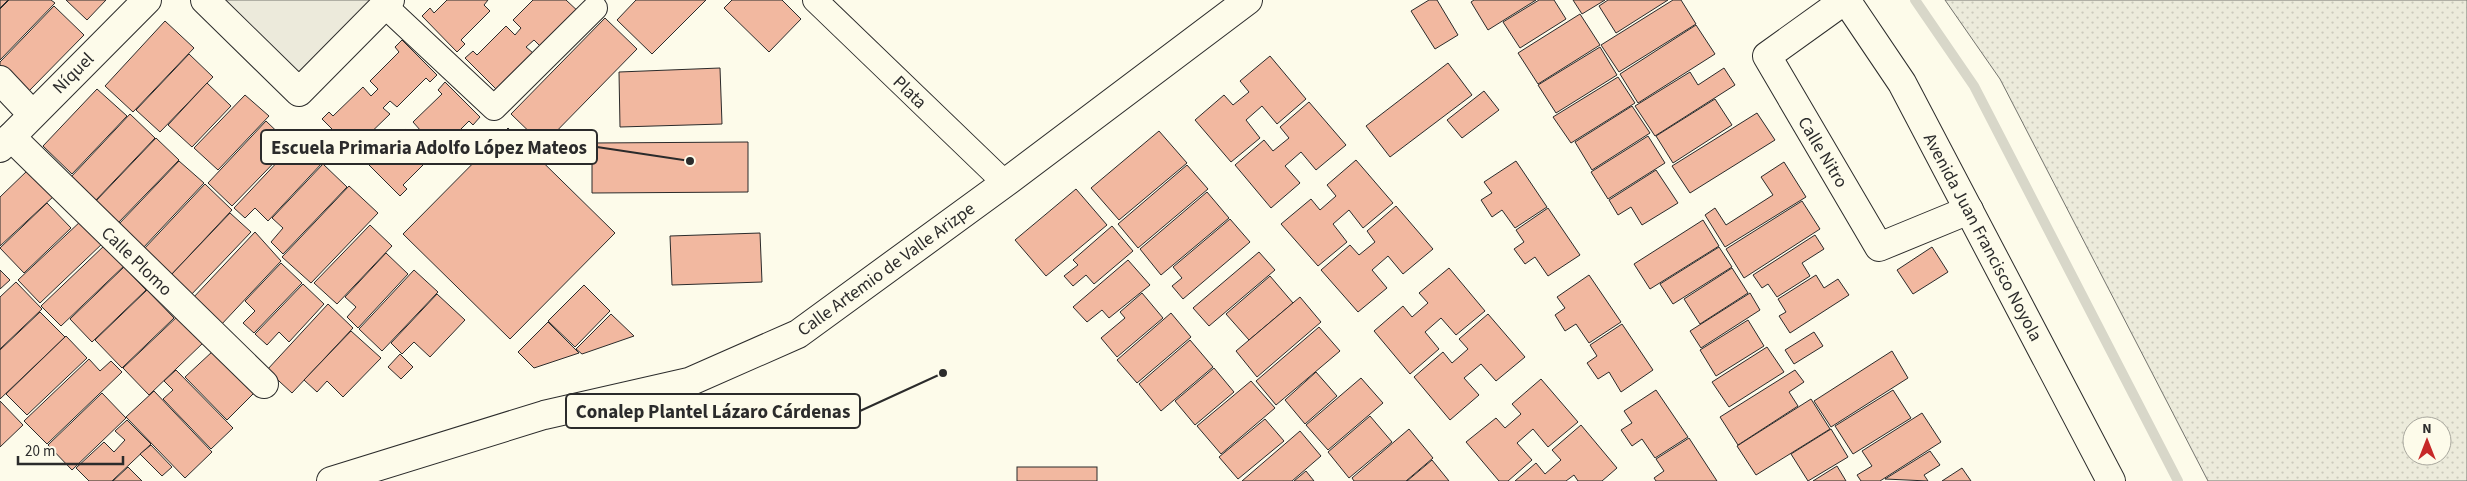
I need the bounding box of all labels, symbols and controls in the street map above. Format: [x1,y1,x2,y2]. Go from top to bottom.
street label: Níquel [47,47,100,100]
street label: Plata [887,70,932,115]
street label: Calle Nitro [1792,112,1854,193]
street label: Avenida Juan Francisco Noyola [1917,129,2048,346]
callout: Escuela Primaria Adolfo López Mateos [261,130,597,164]
text: Escuela Primaria Adolfo López Mateos [271,135,587,162]
street label: Calle Artemio de Valle Arizpe [792,196,980,342]
street label: Calle Plomo [95,221,178,302]
callout: Conalep Plantel Lázaro Cárdenas [566,394,860,428]
text: Conalep Plantel Lázaro Cárdenas [576,399,850,426]
north arrow [2402,416,2452,466]
text: N [2422,419,2432,439]
scale bar [18,434,122,466]
text: 20 m [25,441,55,462]

